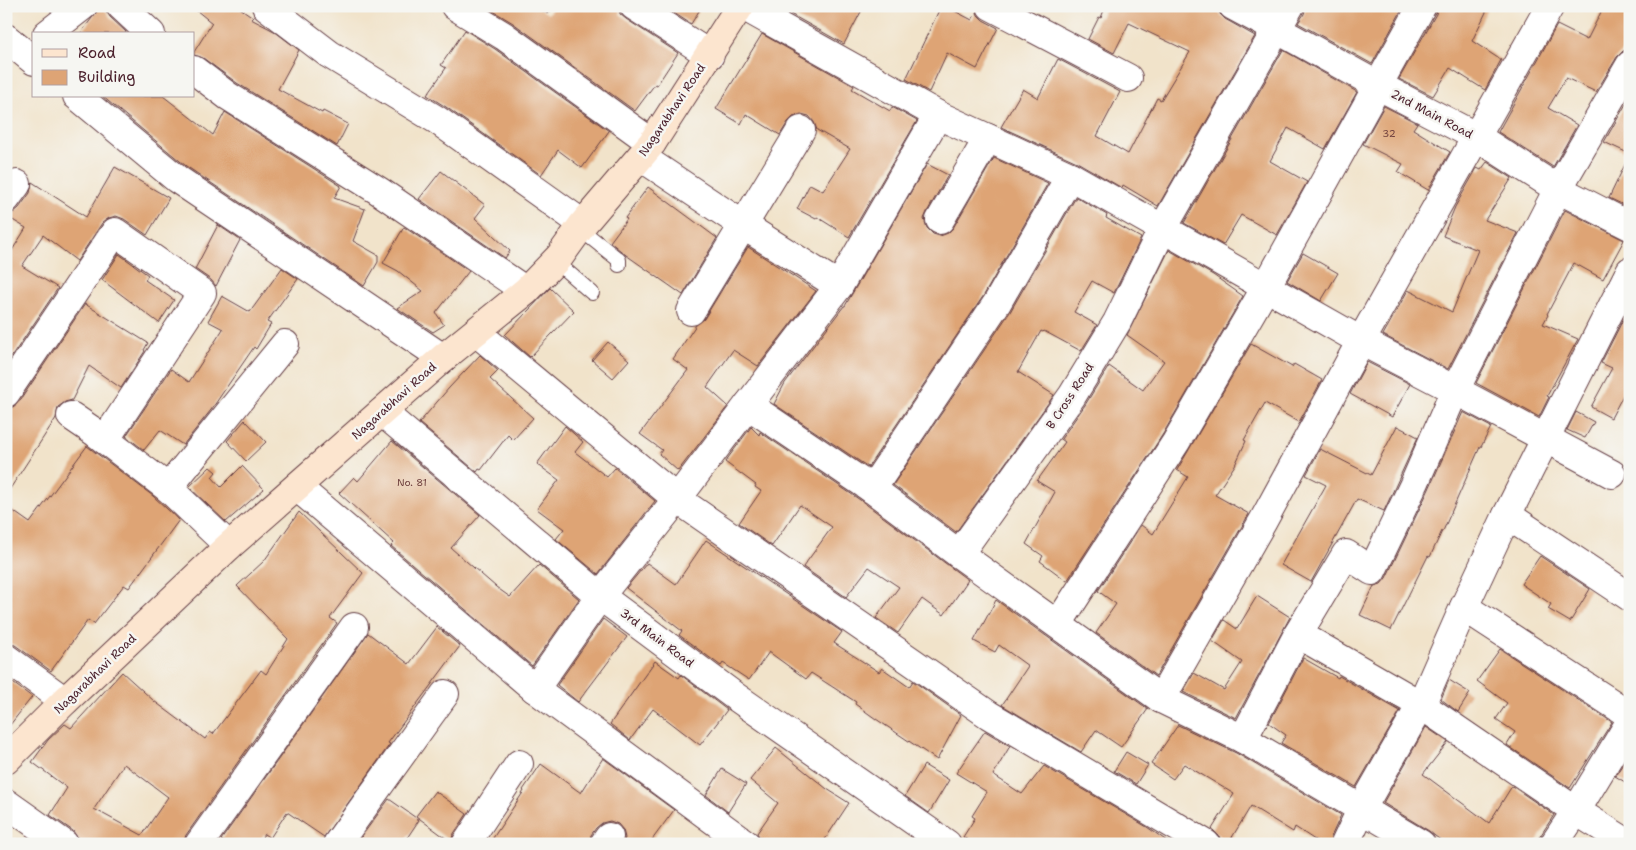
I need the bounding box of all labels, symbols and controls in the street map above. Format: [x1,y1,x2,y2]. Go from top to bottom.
legend [32,32,195,98]
text: Road [78,43,116,63]
street label: Nagarabhavi Road [635,60,709,160]
text: Building [78,67,135,87]
street label: 2nd Main Road [1388,86,1476,143]
house number: 32 [1382,127,1396,140]
street label: Nagarabhavi Road [348,358,440,443]
street label: B Cross Road [1043,359,1098,432]
house number: No. 81 [397,476,427,489]
street label: 3rd Main Road [617,605,698,671]
street label: Nagarabhavi Road [50,630,140,717]

